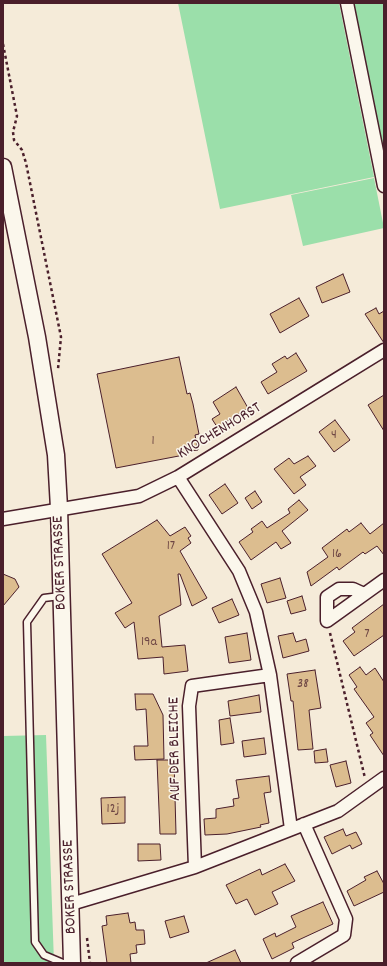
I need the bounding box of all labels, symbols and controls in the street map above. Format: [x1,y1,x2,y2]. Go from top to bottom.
street label: KNOCHENHORST [175,399,265,465]
house number: 4 [331,428,337,444]
house number: 1 [151,434,155,450]
street label: BOKER STRASSE [50,516,72,610]
house number: 17 [167,539,175,555]
house number: 16 [332,547,342,563]
house number: 7 [364,627,370,643]
house number: 19a [141,635,157,651]
house number: 38 [297,677,309,693]
street label: AUF DER BLEICHE [165,697,187,801]
house number: 12j [107,802,119,818]
street label: BOKER STRASSE [60,840,82,934]

